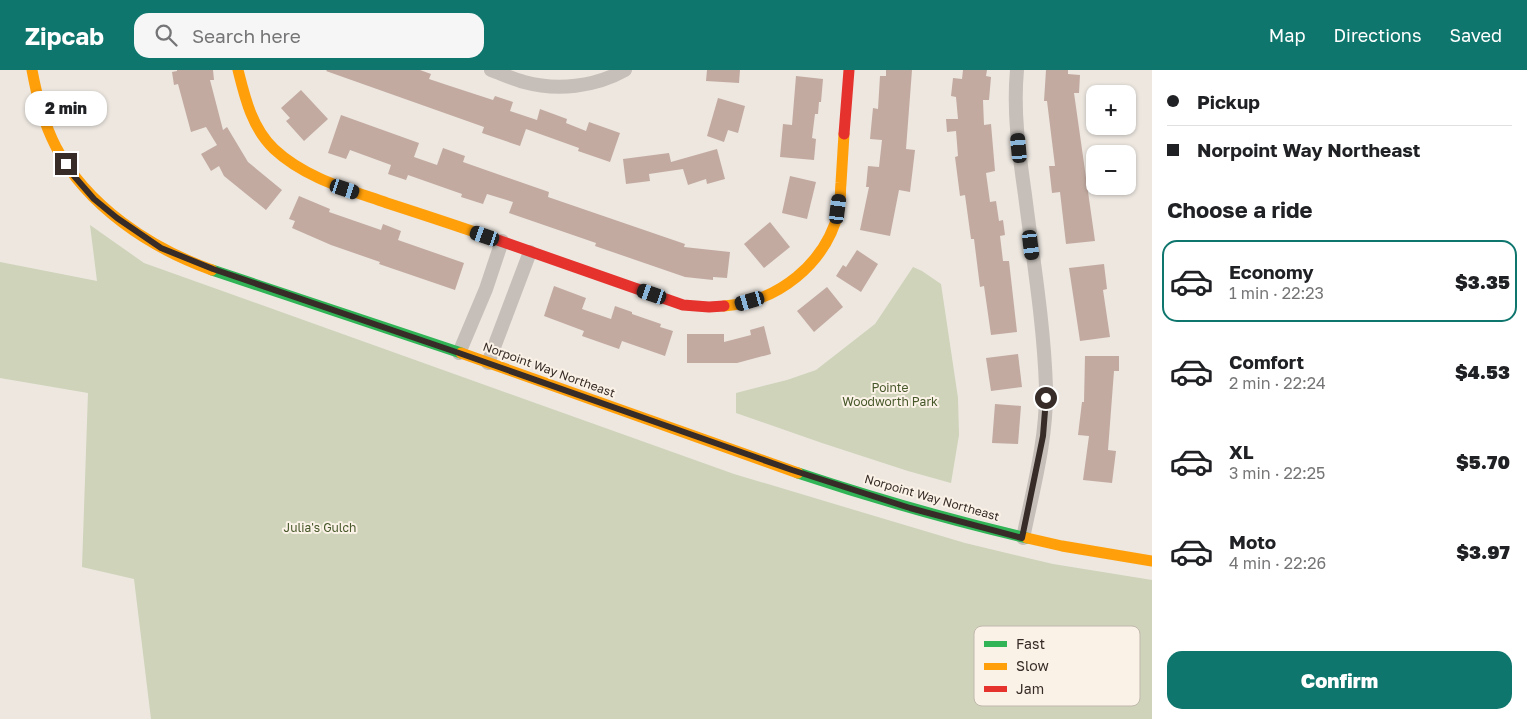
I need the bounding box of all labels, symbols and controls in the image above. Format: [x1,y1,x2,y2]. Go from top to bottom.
search box [134,13,484,58]
text: Zipcab [25,21,104,50]
icon: search [152,21,180,49]
text: Search here [192,24,301,47]
text: Map [1269,24,1305,46]
text: Directions [1333,24,1421,46]
text: Saved [1449,24,1502,46]
map controls [1086,85,1136,195]
button: + [1086,85,1136,135]
text: Pickup [1197,90,1260,113]
callout: 2 min [25,92,107,126]
text: 2 min [45,98,87,118]
car [1010,132,1027,164]
text: Norpoint Way Northeast [1197,138,1420,161]
button: − [1086,145,1136,195]
route end [55,153,77,175]
car [328,177,361,201]
car [828,193,847,225]
text: Choose a ride [1167,196,1313,223]
car [468,224,501,248]
car [1021,229,1040,261]
icon: car [1169,259,1214,304]
text: Economy [1229,260,1314,283]
text: $3.35 [1455,270,1510,293]
car [635,282,668,306]
text: 1 min · 22:23 [1229,283,1324,303]
car [733,290,766,312]
street label: Norpoint Way Northeast [481,339,617,400]
icon: car [1169,349,1214,394]
text: Comfort [1229,350,1304,373]
text: $4.53 [1455,360,1510,383]
text: 2 min · 22:24 [1229,373,1326,393]
park label: Pointe Woodworth Park [842,380,938,409]
route start [1035,387,1057,409]
icon: car [1169,439,1214,484]
text: XL [1229,440,1254,463]
text: $5.70 [1456,450,1510,473]
text: 3 min · 22:25 [1229,463,1325,483]
street label: Norpoint Way Northeast [863,471,1001,524]
park label: Julia's Gulch [284,520,357,535]
icon: car [1169,529,1214,574]
text: Moto [1229,530,1276,553]
text: $3.97 [1456,540,1510,563]
text: 4 min · 22:26 [1229,553,1326,573]
legend [974,626,1140,706]
text: Fast [1016,635,1045,652]
button: Confirm [1167,651,1512,709]
text: Slow [1016,657,1049,674]
text: Jam [1016,680,1044,697]

